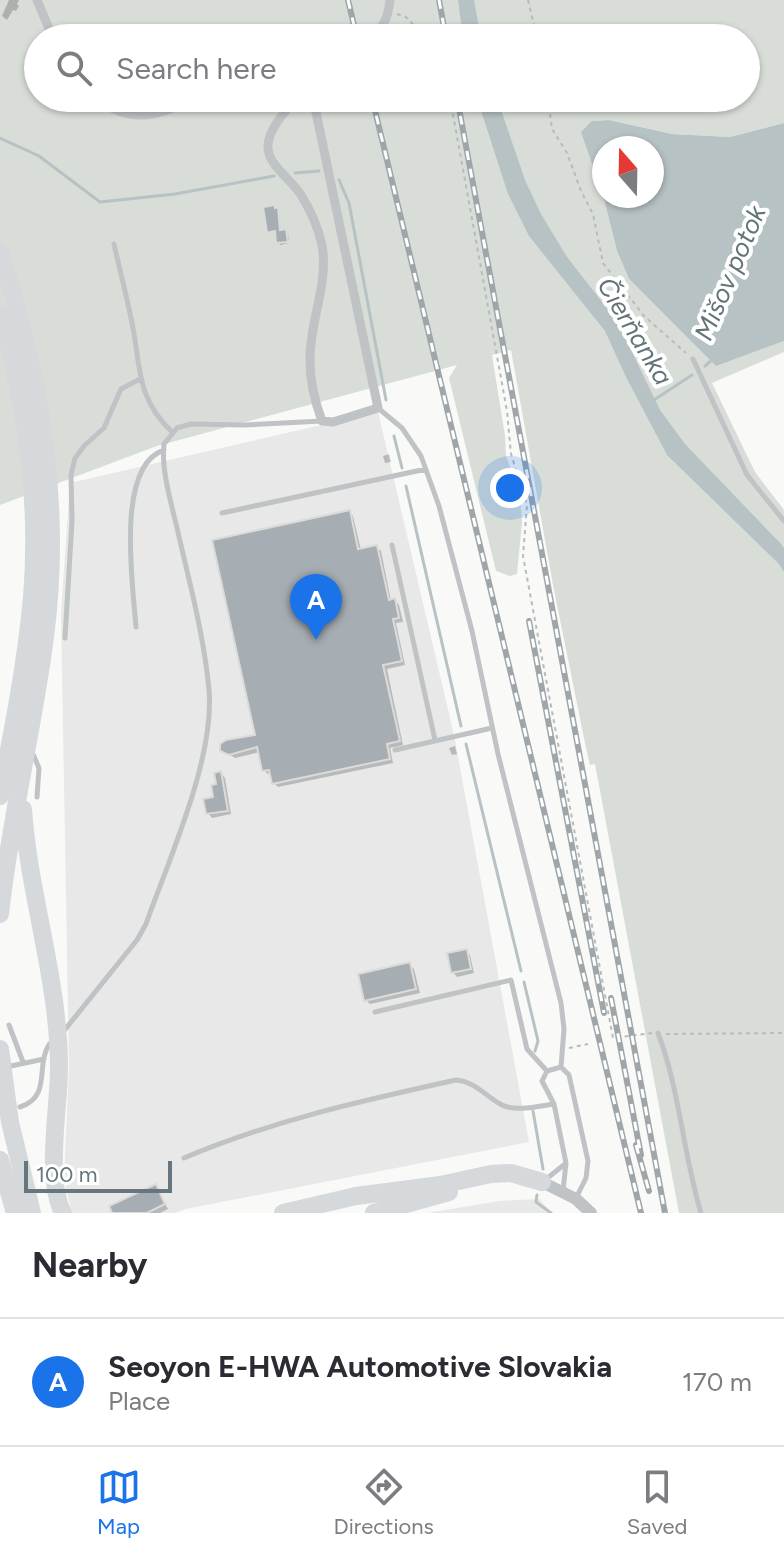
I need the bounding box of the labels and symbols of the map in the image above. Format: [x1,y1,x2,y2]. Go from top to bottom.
north arrow [592,136,664,208]
water label: Mišov potok [687,200,773,345]
water label: Čierňanka [590,271,680,391]
your location [490,468,530,508]
pin: A [290,574,342,640]
scale bar [24,1157,172,1193]

